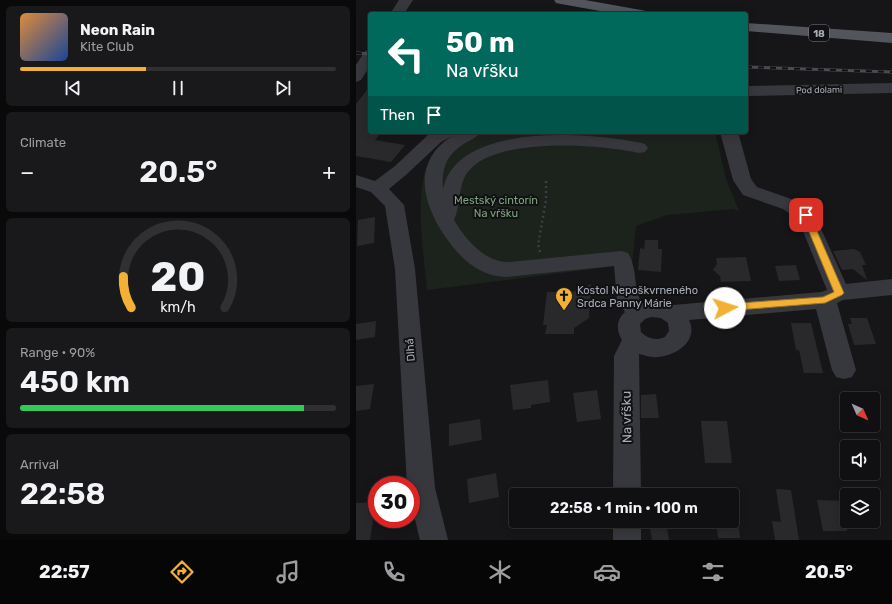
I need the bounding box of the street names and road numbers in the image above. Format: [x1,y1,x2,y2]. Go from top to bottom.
road number: 18 [809,25,829,41]
street label: Pod dolami [796,85,842,95]
street label: Dlhá [403,338,418,362]
street label: Na vŕšku [619,391,634,443]

